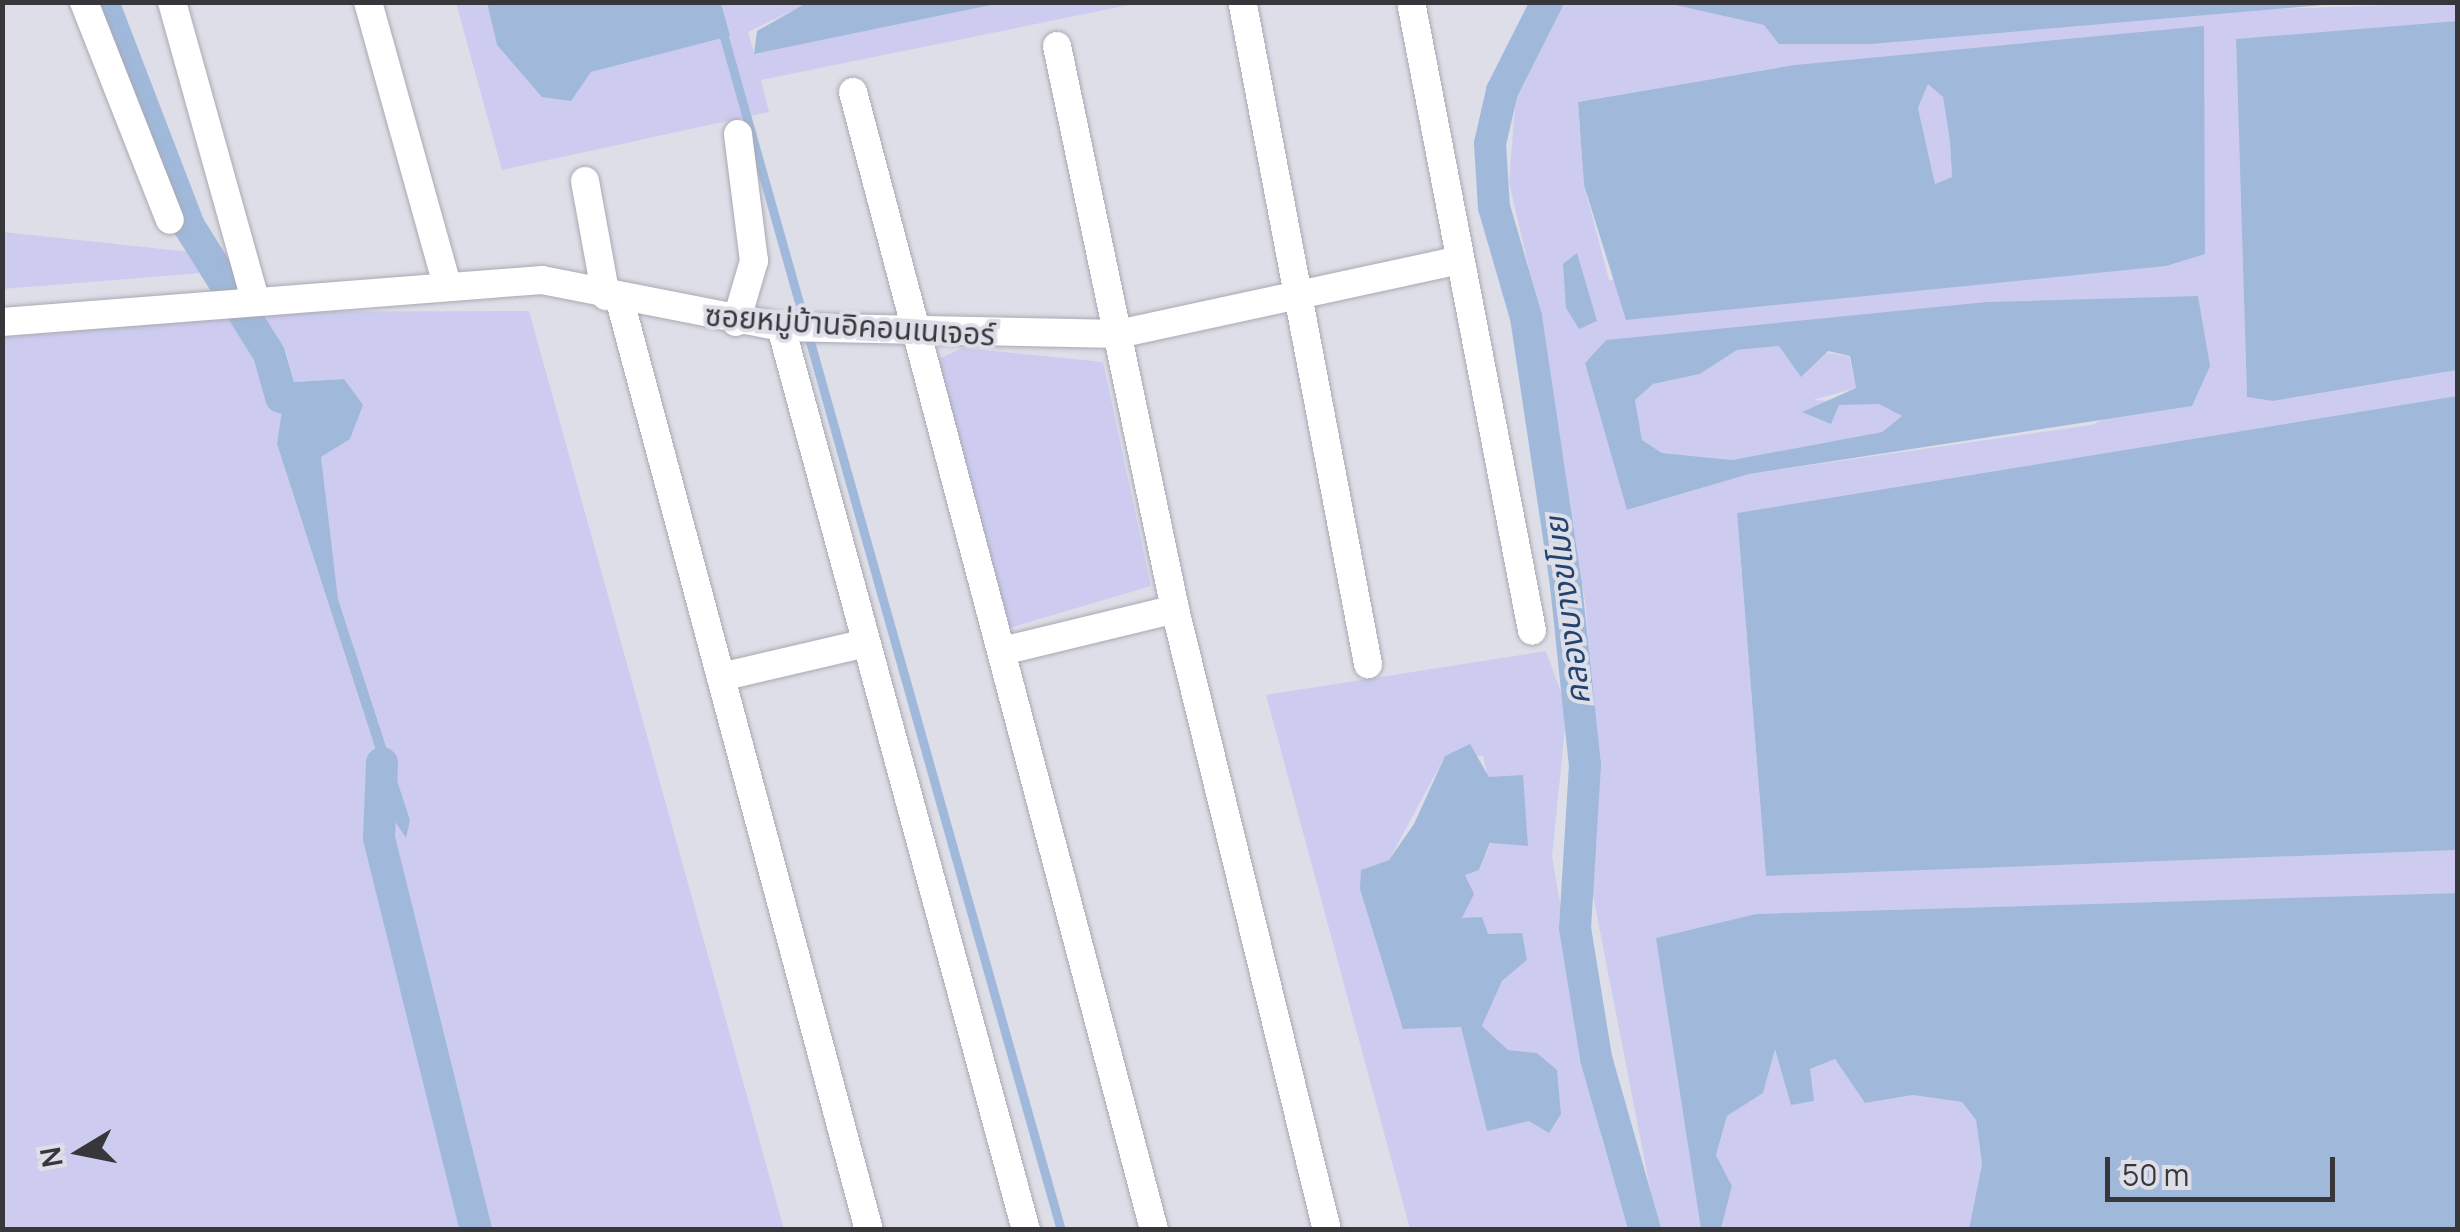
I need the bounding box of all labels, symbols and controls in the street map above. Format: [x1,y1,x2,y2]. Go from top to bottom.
street label: ซอยหมู่บ้านอิคอนเนเจอร์ [704,297,996,353]
water label: คลองบางขโมย [1536,515,1598,707]
north arrow [30,1102,130,1202]
scale bar [2110,1137,2340,1199]
text: N [30,1144,71,1170]
text: 50 m [2122,1154,2189,1195]

